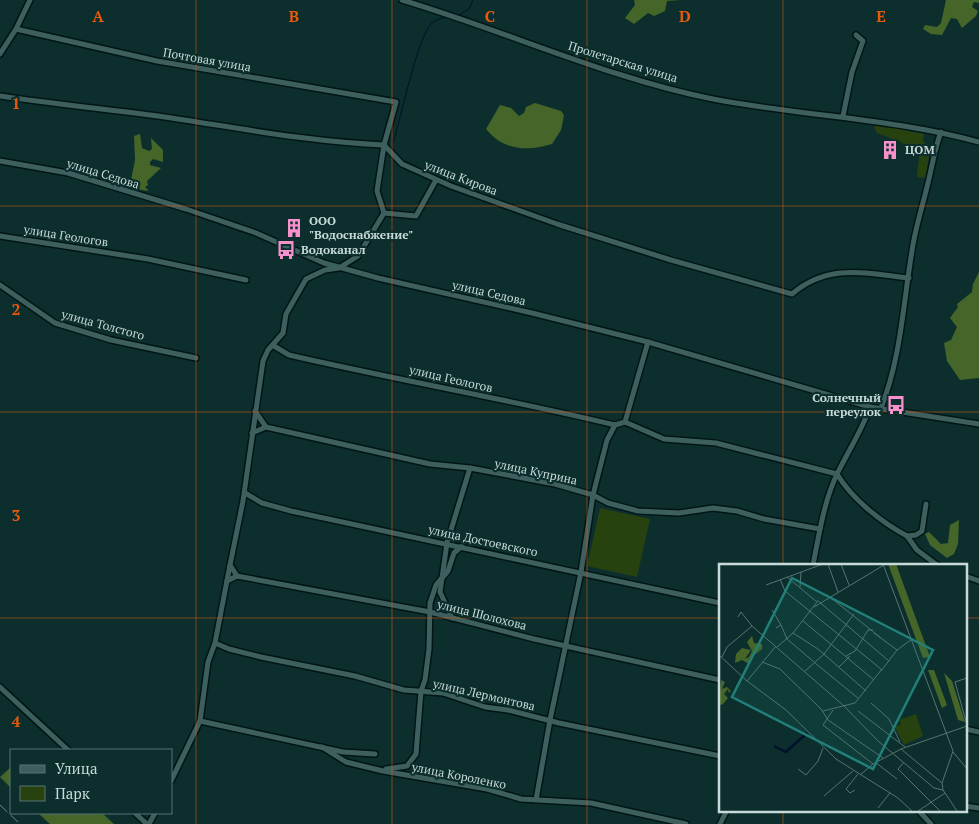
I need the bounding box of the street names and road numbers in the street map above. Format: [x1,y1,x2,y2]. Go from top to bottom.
street label: Пролетарская улица [567,38,680,85]
street label: Почтовая улица [162,44,252,75]
street label: улица Седова [64,155,141,192]
street label: улица Кирова [422,156,500,198]
street label: улица Геологов [22,221,109,250]
street label: улица Седова [450,277,527,308]
street label: улица Толстого [59,306,147,343]
street label: улица Геологов [407,361,494,395]
street label: улица Куприна [493,455,579,488]
street label: улица Достоевского [426,521,539,559]
street label: улица Шолохова [435,596,528,633]
street label: улица Лермонтова [431,675,537,714]
street label: улица Короленко [410,759,508,792]

